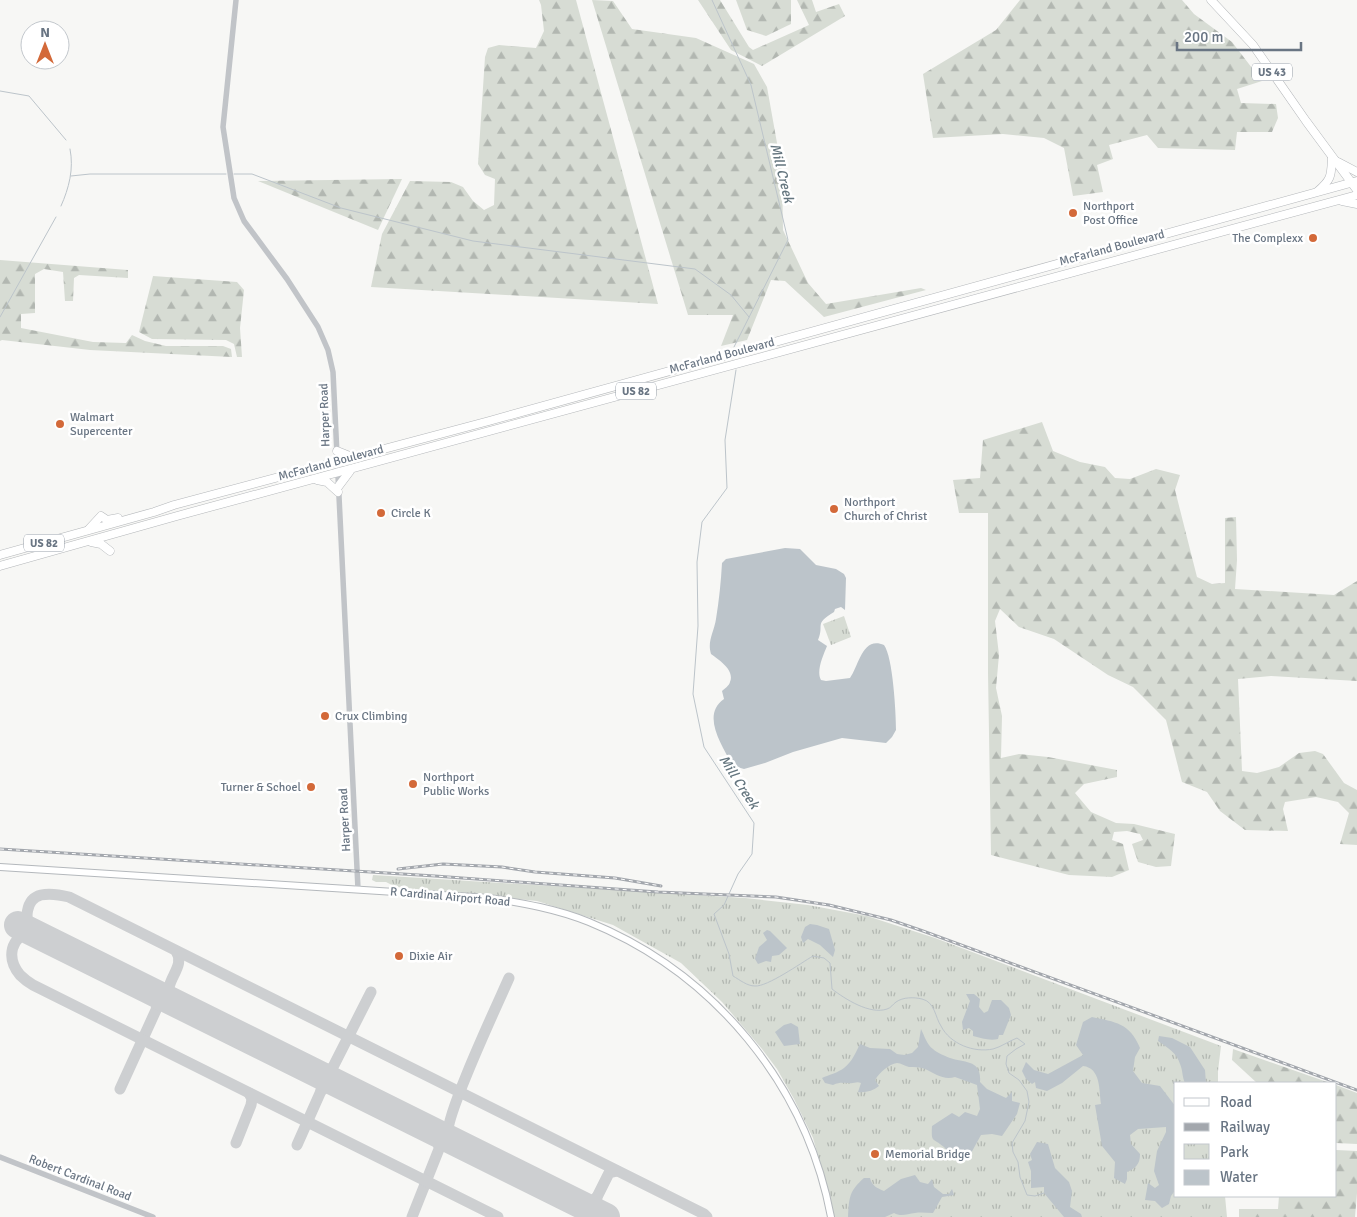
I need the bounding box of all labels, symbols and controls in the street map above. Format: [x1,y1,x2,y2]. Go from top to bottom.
north arrow [20,20,70,70]
scale bar [1177,20,1301,52]
text: N [40,24,50,41]
text: 200 m [1184,28,1224,46]
road number: US 43 [1252,64,1292,80]
water label: Mill Creek [766,142,798,206]
place label: Northport Post Office [1083,199,1138,228]
marker: Northport Post Office [1067,207,1079,219]
street label: McFarland Boulevard [1058,227,1166,269]
place label: The Complexx [1232,231,1303,246]
marker: The Complexx [1307,232,1319,244]
street label: McFarland Boulevard [668,335,776,377]
road number: US 82 [616,382,656,400]
street label: Harper Road [316,383,334,447]
place label: Walmart Supercenter [70,410,133,439]
marker: Walmart Supercenter [54,418,66,430]
street label: McFarland Boulevard [277,442,385,484]
place label: Northport Church of Christ [844,495,927,524]
marker: Northport Church of Christ [828,503,840,515]
place label: Circle K [391,506,431,521]
marker: Circle K [375,507,387,519]
road number: US 82 [24,534,64,552]
place label: Crux Climbing [335,709,407,724]
marker: Crux Climbing [319,710,331,722]
water label: Mill Creek [715,752,764,814]
place label: Northport Public Works [423,770,489,799]
marker: Northport Public Works [407,778,419,790]
place label: Turner & Schoel [221,780,301,795]
marker: Turner & Schoel [305,781,317,793]
street label: Harper Road [336,788,354,852]
street label: R Cardinal Airport Road [389,884,511,910]
place label: Dixie Air [409,949,453,964]
marker: Dixie Air [393,950,405,962]
legend [1174,1082,1337,1197]
text: Road [1220,1093,1252,1111]
text: Railway [1220,1118,1270,1136]
text: Park [1220,1143,1249,1161]
place label: Memorial Bridge [885,1147,970,1162]
marker: Memorial Bridge [869,1148,881,1160]
street label: Robert Cardinal Road [27,1152,133,1204]
text: Water [1220,1168,1258,1186]

